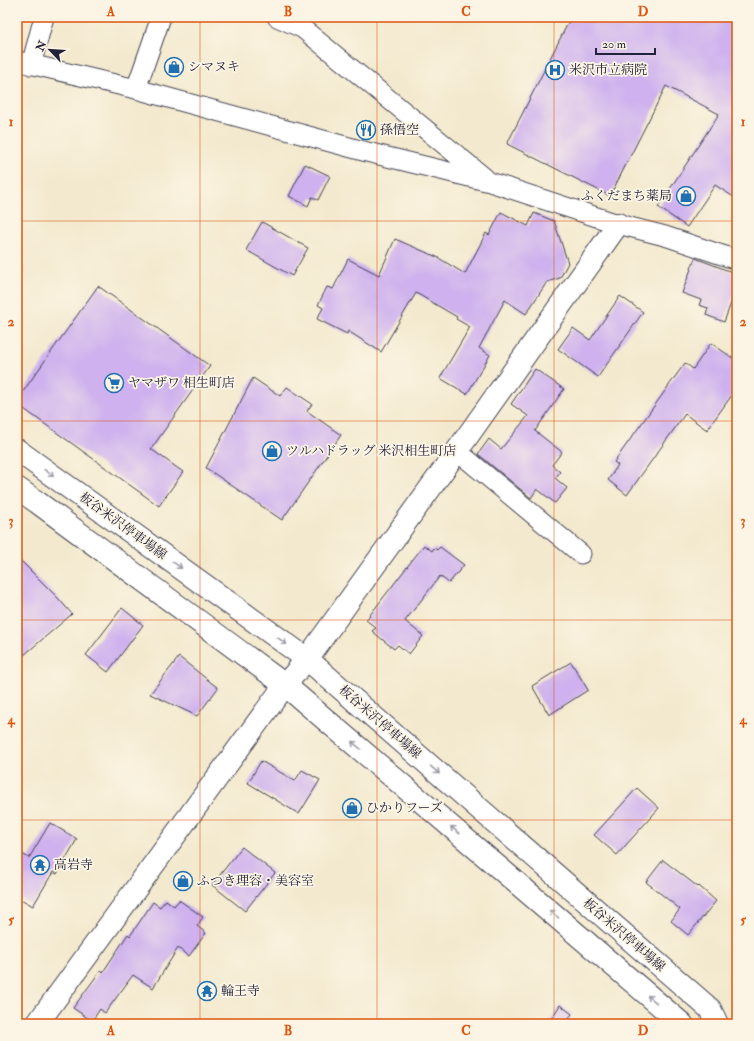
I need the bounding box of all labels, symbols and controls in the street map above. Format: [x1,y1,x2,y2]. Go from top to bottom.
text: A [106,4,116,20]
text: B [284,4,292,20]
text: C [461,4,471,20]
text: D [638,4,649,20]
north arrow [30,30,70,70]
scale bar [596,30,655,56]
text: 20 m [602,37,627,52]
text: N [33,38,50,54]
shop icon: シマヌキ [163,56,185,78]
place label: シマヌキ [188,59,240,75]
hospital icon: 米沢市立病院 [544,59,566,81]
place label: 米沢市立病院 [569,62,647,78]
text: 1 [9,114,14,130]
text: 1 [741,114,746,130]
restaurant icon: 孫悟空 [355,119,377,141]
place label: 孫悟空 [380,122,419,138]
shop icon: ふくだまち薬局 [675,185,697,207]
place label: ふくだまち薬局 [581,188,672,204]
text: 2 [8,314,15,330]
text: 2 [740,314,747,330]
supermarket icon: ヤマザワ 相生町店 [103,372,125,394]
place label: ヤマザワ 相生町店 [128,375,235,391]
shop icon: ツルハドラッグ 米沢相生町店 [261,440,283,462]
place label: ツルハドラッグ 米沢相生町店 [286,443,456,459]
one-way arrow [43,469,54,477]
street label: 板谷米沢停車場線 [76,489,170,563]
text: 3 [9,513,14,529]
text: 3 [741,513,746,529]
one-way arrow [171,561,182,569]
one-way arrow [277,637,288,645]
street label: 板谷米沢停車場線 [336,682,424,762]
text: 4 [6,712,15,728]
text: 4 [738,712,747,728]
one-way arrow [351,741,361,750]
one-way arrow [430,766,440,775]
shop icon: ひかりフーズ [341,797,363,819]
place label: ひかりフーズ [366,800,443,816]
one-way arrow [449,825,460,834]
temple icon: 高岩寺 [29,854,51,876]
place label: 高岩寺 [54,857,93,873]
shop icon: ふつき理容・美容室 [172,870,194,892]
place label: ふつき理容・美容室 [197,873,314,889]
street label: 板谷米沢停車場線 [580,895,668,975]
one-way arrow [548,910,559,919]
text: 5 [8,912,14,928]
text: 5 [740,912,746,928]
temple icon: 輪王寺 [196,980,218,1002]
place label: 輪王寺 [221,983,260,999]
one-way arrow [647,994,658,1003]
text: A [106,1023,116,1039]
text: B [284,1023,292,1039]
text: C [461,1023,471,1039]
text: D [638,1023,649,1039]

